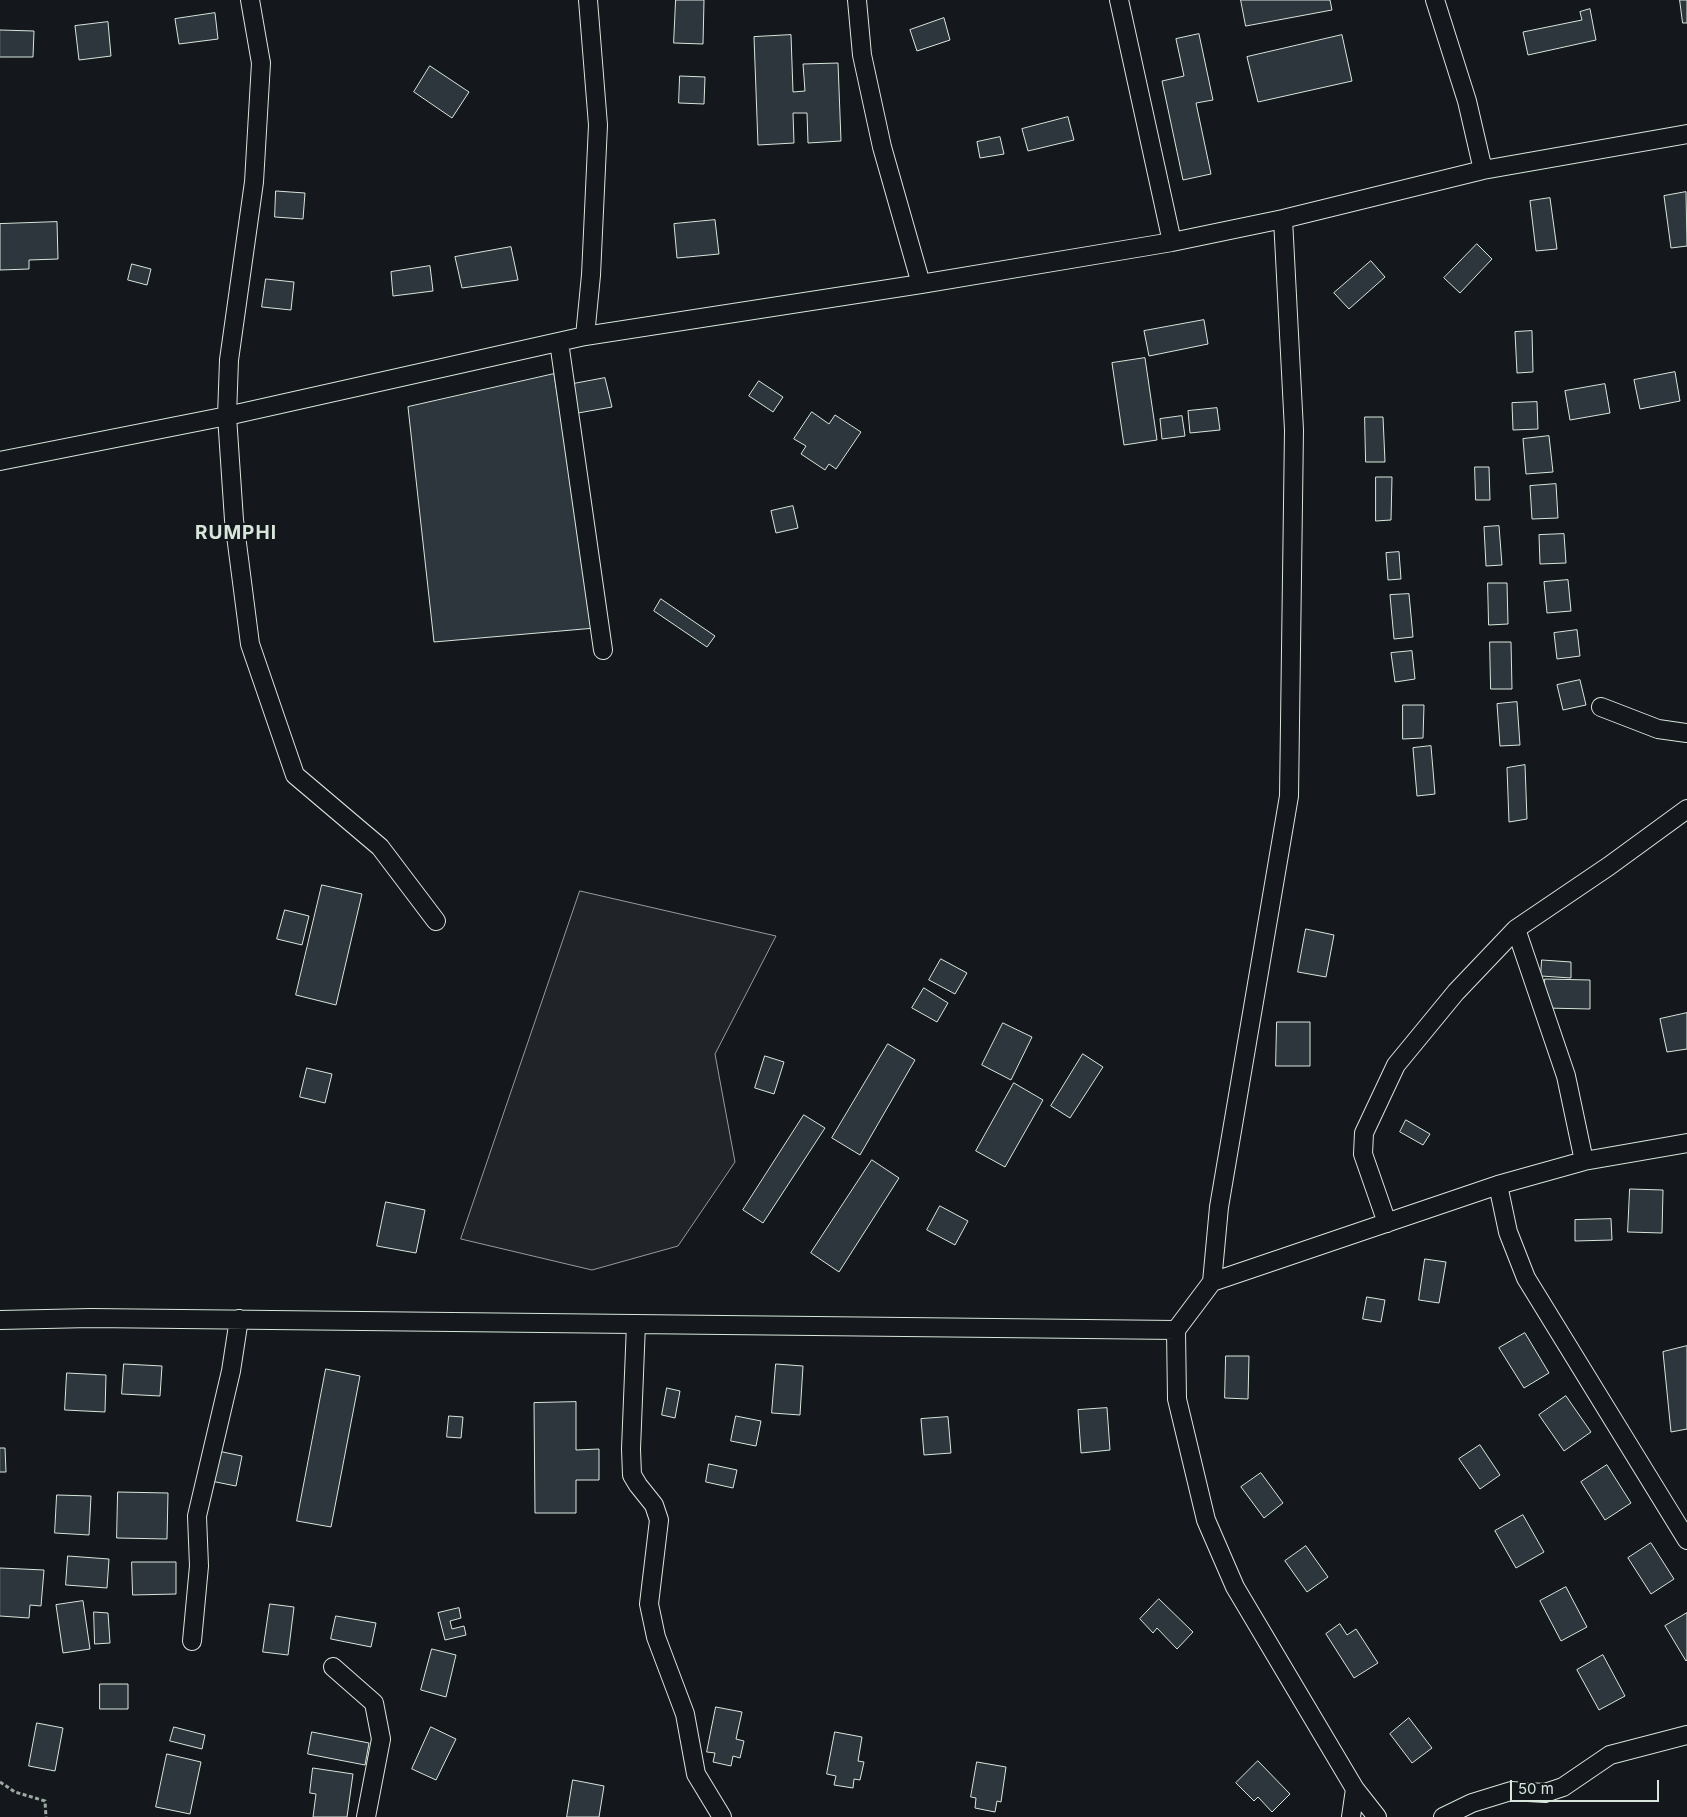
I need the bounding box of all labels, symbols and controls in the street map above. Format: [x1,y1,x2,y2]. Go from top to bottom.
district label: RUMPHI [194,522,278,544]
scale bar [1512,1770,1661,1802]
text: 50 m [1518,1779,1554,1798]

